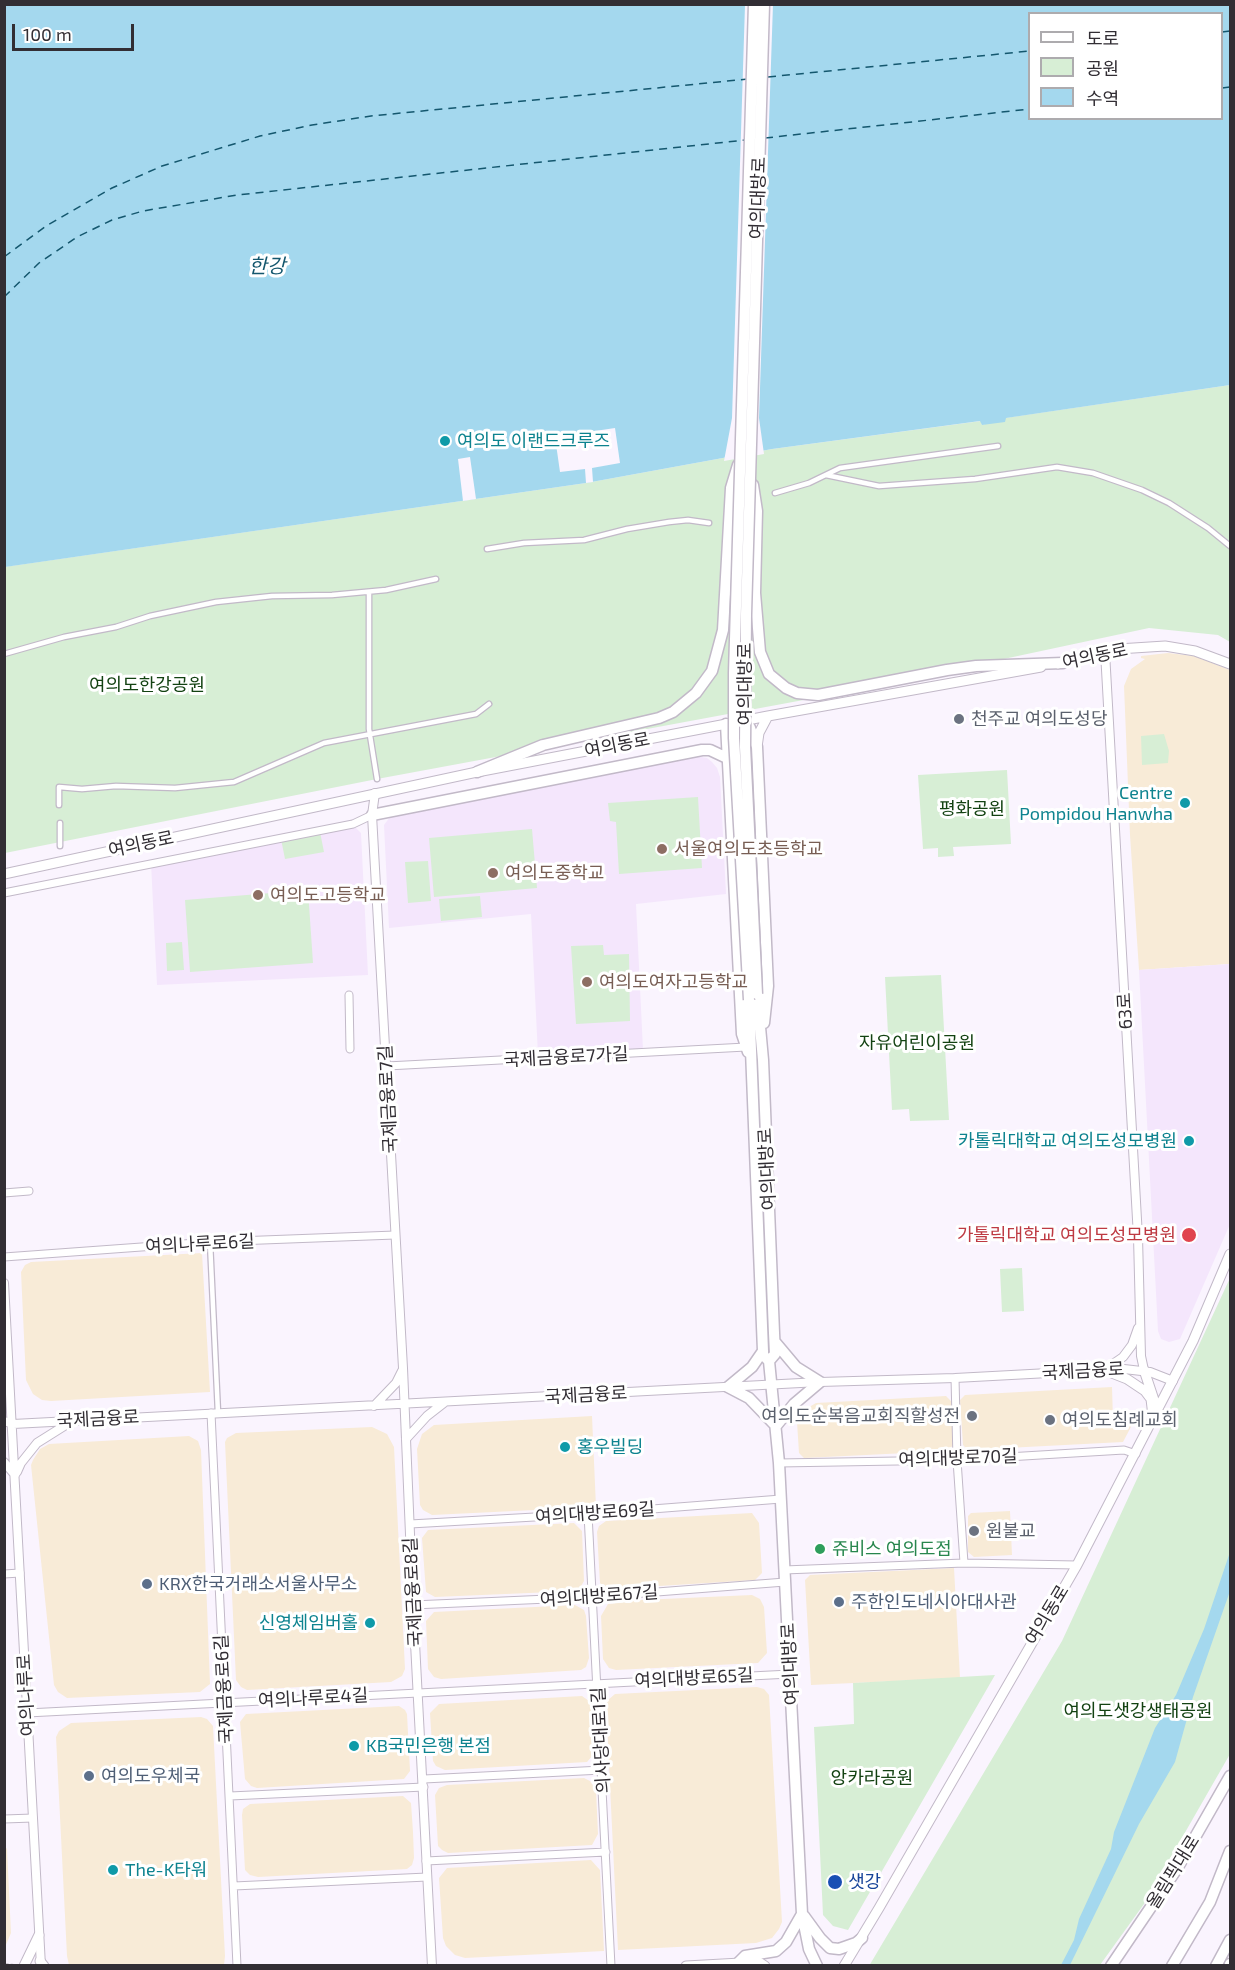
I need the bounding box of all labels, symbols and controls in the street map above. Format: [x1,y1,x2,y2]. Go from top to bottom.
scale bar [15,12,136,50]
legend [1028,12,1223,120]
text: 100 m [23,23,72,45]
text: 도로 [1086,27,1119,49]
text: 공원 [1086,57,1119,79]
text: 수역 [1086,87,1119,109]
street label: 여의대방로 [746,156,770,240]
water label: 한강 [249,254,285,278]
place label: 여의도 이랜드크루즈 [457,430,610,452]
marker: 여의도 이랜드크루즈 [438,434,452,448]
street label: 여의동로 [1060,639,1130,673]
street label: 여의대방로 [734,643,756,725]
park label: 여의도한강공원 [89,674,205,696]
place label: 천주교 여의도성당 [971,708,1107,730]
marker: 천주교 여의도성당 [952,712,966,726]
street label: 여의동로 [582,728,652,762]
place label: Centre Pompidou Hanwha [1019,782,1173,824]
marker: Centre Pompidou Hanwha [1178,796,1192,810]
park label: 평화공원 [939,798,1005,820]
street label: 여의동로 [106,827,176,861]
place label: 서울여의도초등학교 [674,838,823,860]
marker: 서울여의도초등학교 [655,842,669,856]
place label: 여의도중학교 [505,862,604,884]
marker: 여의도중학교 [486,866,500,880]
place label: 여의도고등학교 [270,884,386,906]
marker: 여의도고등학교 [251,888,265,902]
place label: 여의도여자고등학교 [599,971,748,993]
marker: 여의도여자고등학교 [580,975,594,989]
street label: 63로 [1113,992,1137,1030]
park label: 자유어린이공원 [859,1032,975,1054]
street label: 국제금융로7가길 [503,1043,629,1071]
street label: 국제금융로7길 [374,1044,402,1154]
street label: 여의대방로 [754,1127,780,1211]
place label: 카톨릭대학교 여의도성모병원 [958,1130,1177,1152]
marker: 카톨릭대학교 여의도성모병원 [1182,1134,1196,1148]
place label: 가톨릭대학교 여의도성모병원 [957,1224,1176,1246]
marker: 가톨릭대학교 여의도성모병원 [1180,1226,1198,1244]
street label: 여의나루로6길 [145,1230,255,1258]
street label: 국제금융로 [1041,1358,1125,1384]
street label: 국제금융로 [544,1382,628,1408]
place label: 여의도순복음교회직할성전 [761,1405,960,1427]
street label: 국제금융로 [56,1406,140,1432]
marker: 여의도순복음교회직할성전 [965,1409,979,1423]
place label: 여의도침례교회 [1062,1409,1178,1431]
marker: 여의도침례교회 [1043,1413,1057,1427]
place label: 홍우빌딩 [577,1436,643,1458]
marker: 홍우빌딩 [558,1440,572,1454]
street label: 여의대방로70길 [898,1445,1018,1471]
street label: 여의대방로69길 [534,1498,656,1528]
place label: 원불교 [986,1520,1036,1542]
marker: 원불교 [967,1524,981,1538]
street label: 국제금융로8길 [399,1536,427,1648]
place label: 쥬비스 여의도점 [832,1538,952,1560]
marker: 쥬비스 여의도점 [813,1542,827,1556]
place label: KRX한국거래소서울사무소 [159,1573,357,1595]
marker: KRX한국거래소서울사무소 [140,1577,154,1591]
street label: 여의대방로67길 [539,1581,659,1611]
street label: 여의동로 [1021,1581,1073,1649]
place label: 주한인도네시아대사관 [851,1591,1017,1613]
marker: 주한인도네시아대사관 [832,1595,846,1609]
place label: 신영체임버홀 [259,1612,358,1634]
marker: 신영체임버홀 [363,1616,377,1630]
street label: 여의대방로 [777,1622,803,1706]
street label: 국제금융로6길 [210,1634,238,1744]
street label: 여의나루로 [13,1653,39,1737]
street label: 여의대방로65길 [634,1664,754,1692]
street label: 여의나루로4길 [257,1684,369,1712]
street label: 의사당대로1길 [587,1686,615,1794]
park label: 여의도샛강생태공원 [1063,1700,1213,1722]
place label: KB국민은행 본점 [366,1735,491,1757]
marker: KB국민은행 본점 [347,1739,361,1753]
place label: 여의도우체국 [101,1765,200,1787]
park label: 앙카라공원 [831,1767,913,1789]
marker: 여의도우체국 [82,1769,96,1783]
street label: 올림픽대로 [1142,1831,1204,1913]
place label: The-K타워 [125,1859,207,1881]
marker: The-K타워 [106,1863,120,1877]
place label: 샛강 [848,1871,881,1893]
marker: 샛강 [826,1873,844,1891]

